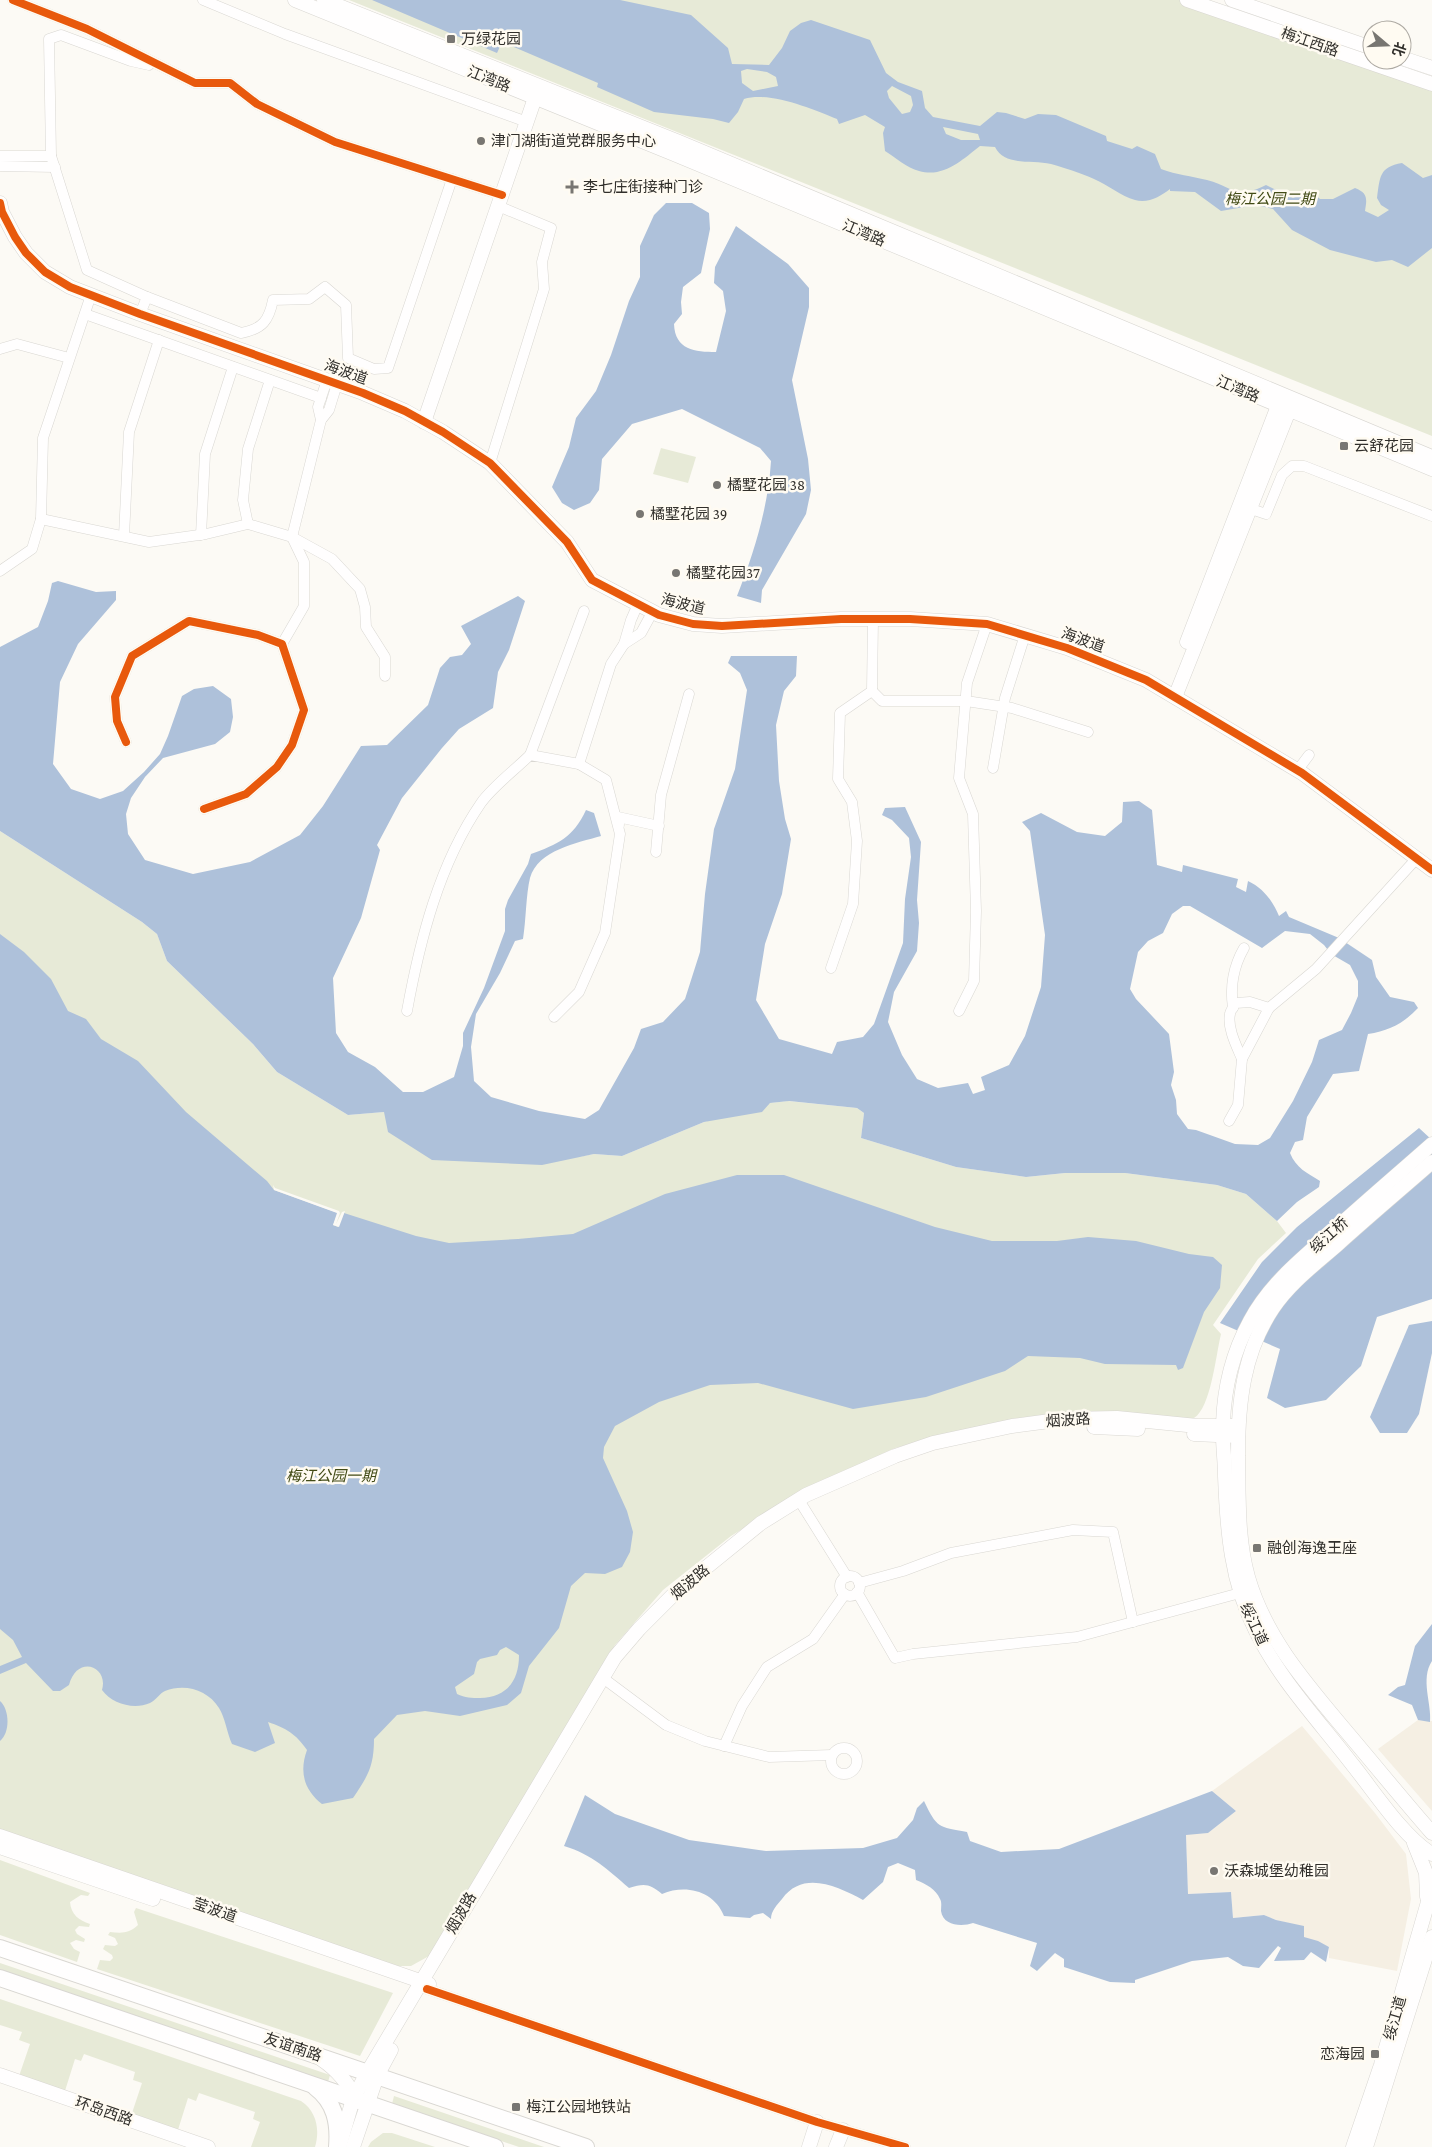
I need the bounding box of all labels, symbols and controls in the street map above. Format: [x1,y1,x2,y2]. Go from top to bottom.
north arrow [1362,20,1412,70]
street label: 梅江西路 [1279,25,1341,59]
place label: 万绿花园 [461,31,521,47]
marker: 万绿花园 [445,33,457,45]
text: 北 [1389,40,1409,58]
street label: 江湾路 [465,63,513,95]
place label: 津门湖街道党群服务中心 [491,133,656,149]
marker: 津门湖街道党群服务中心 [475,135,487,147]
place label: 李七庄街接种门诊 [583,179,703,195]
marker: 李七庄街接种门诊 [565,180,579,194]
park label: 梅江公园二期 [1225,191,1317,207]
street label: 江湾路 [840,217,888,249]
street label: 海波道 [322,357,370,387]
street label: 江湾路 [1214,373,1262,405]
place label: 云舒花园 [1354,438,1414,454]
marker: 云舒花园 [1338,440,1350,452]
place label: 橘墅花园 38 [727,477,805,493]
marker: 橘墅花园 38 [711,479,723,491]
place label: 橘墅花园 39 [650,506,727,522]
marker: 橘墅花园 39 [634,508,646,520]
place label: 橘墅花园37 [686,565,760,581]
marker: 橘墅花园37 [670,567,682,579]
street label: 海波道 [659,591,707,617]
street label: 海波道 [1059,625,1107,655]
street label: 绥江桥 [1307,1214,1351,1256]
street label: 烟波路 [1045,1410,1091,1430]
park label: 梅江公园一期 [286,1468,378,1484]
place label: 融创海逸王座 [1267,1539,1357,1556]
marker: 融创海逸王座 [1251,1542,1263,1554]
street label: 烟波路 [668,1561,712,1603]
street label: 绥江道 [1237,1600,1271,1648]
place label: 沃森城堡幼稚园 [1224,1863,1329,1879]
marker: 沃森城堡幼稚园 [1208,1865,1220,1877]
street label: 烟波路 [443,1890,479,1936]
street label: 莹波道 [191,1895,239,1925]
street label: 绥江道 [1381,1994,1409,2042]
street label: 友谊南路 [262,2030,324,2064]
place label: 恋海园 [1320,2046,1365,2062]
marker: 恋海园 [1369,2048,1381,2060]
street label: 环岛西路 [73,2094,135,2128]
place label: 梅江公园地铁站 [526,2099,631,2115]
marker: 梅江公园地铁站 [510,2101,522,2113]

